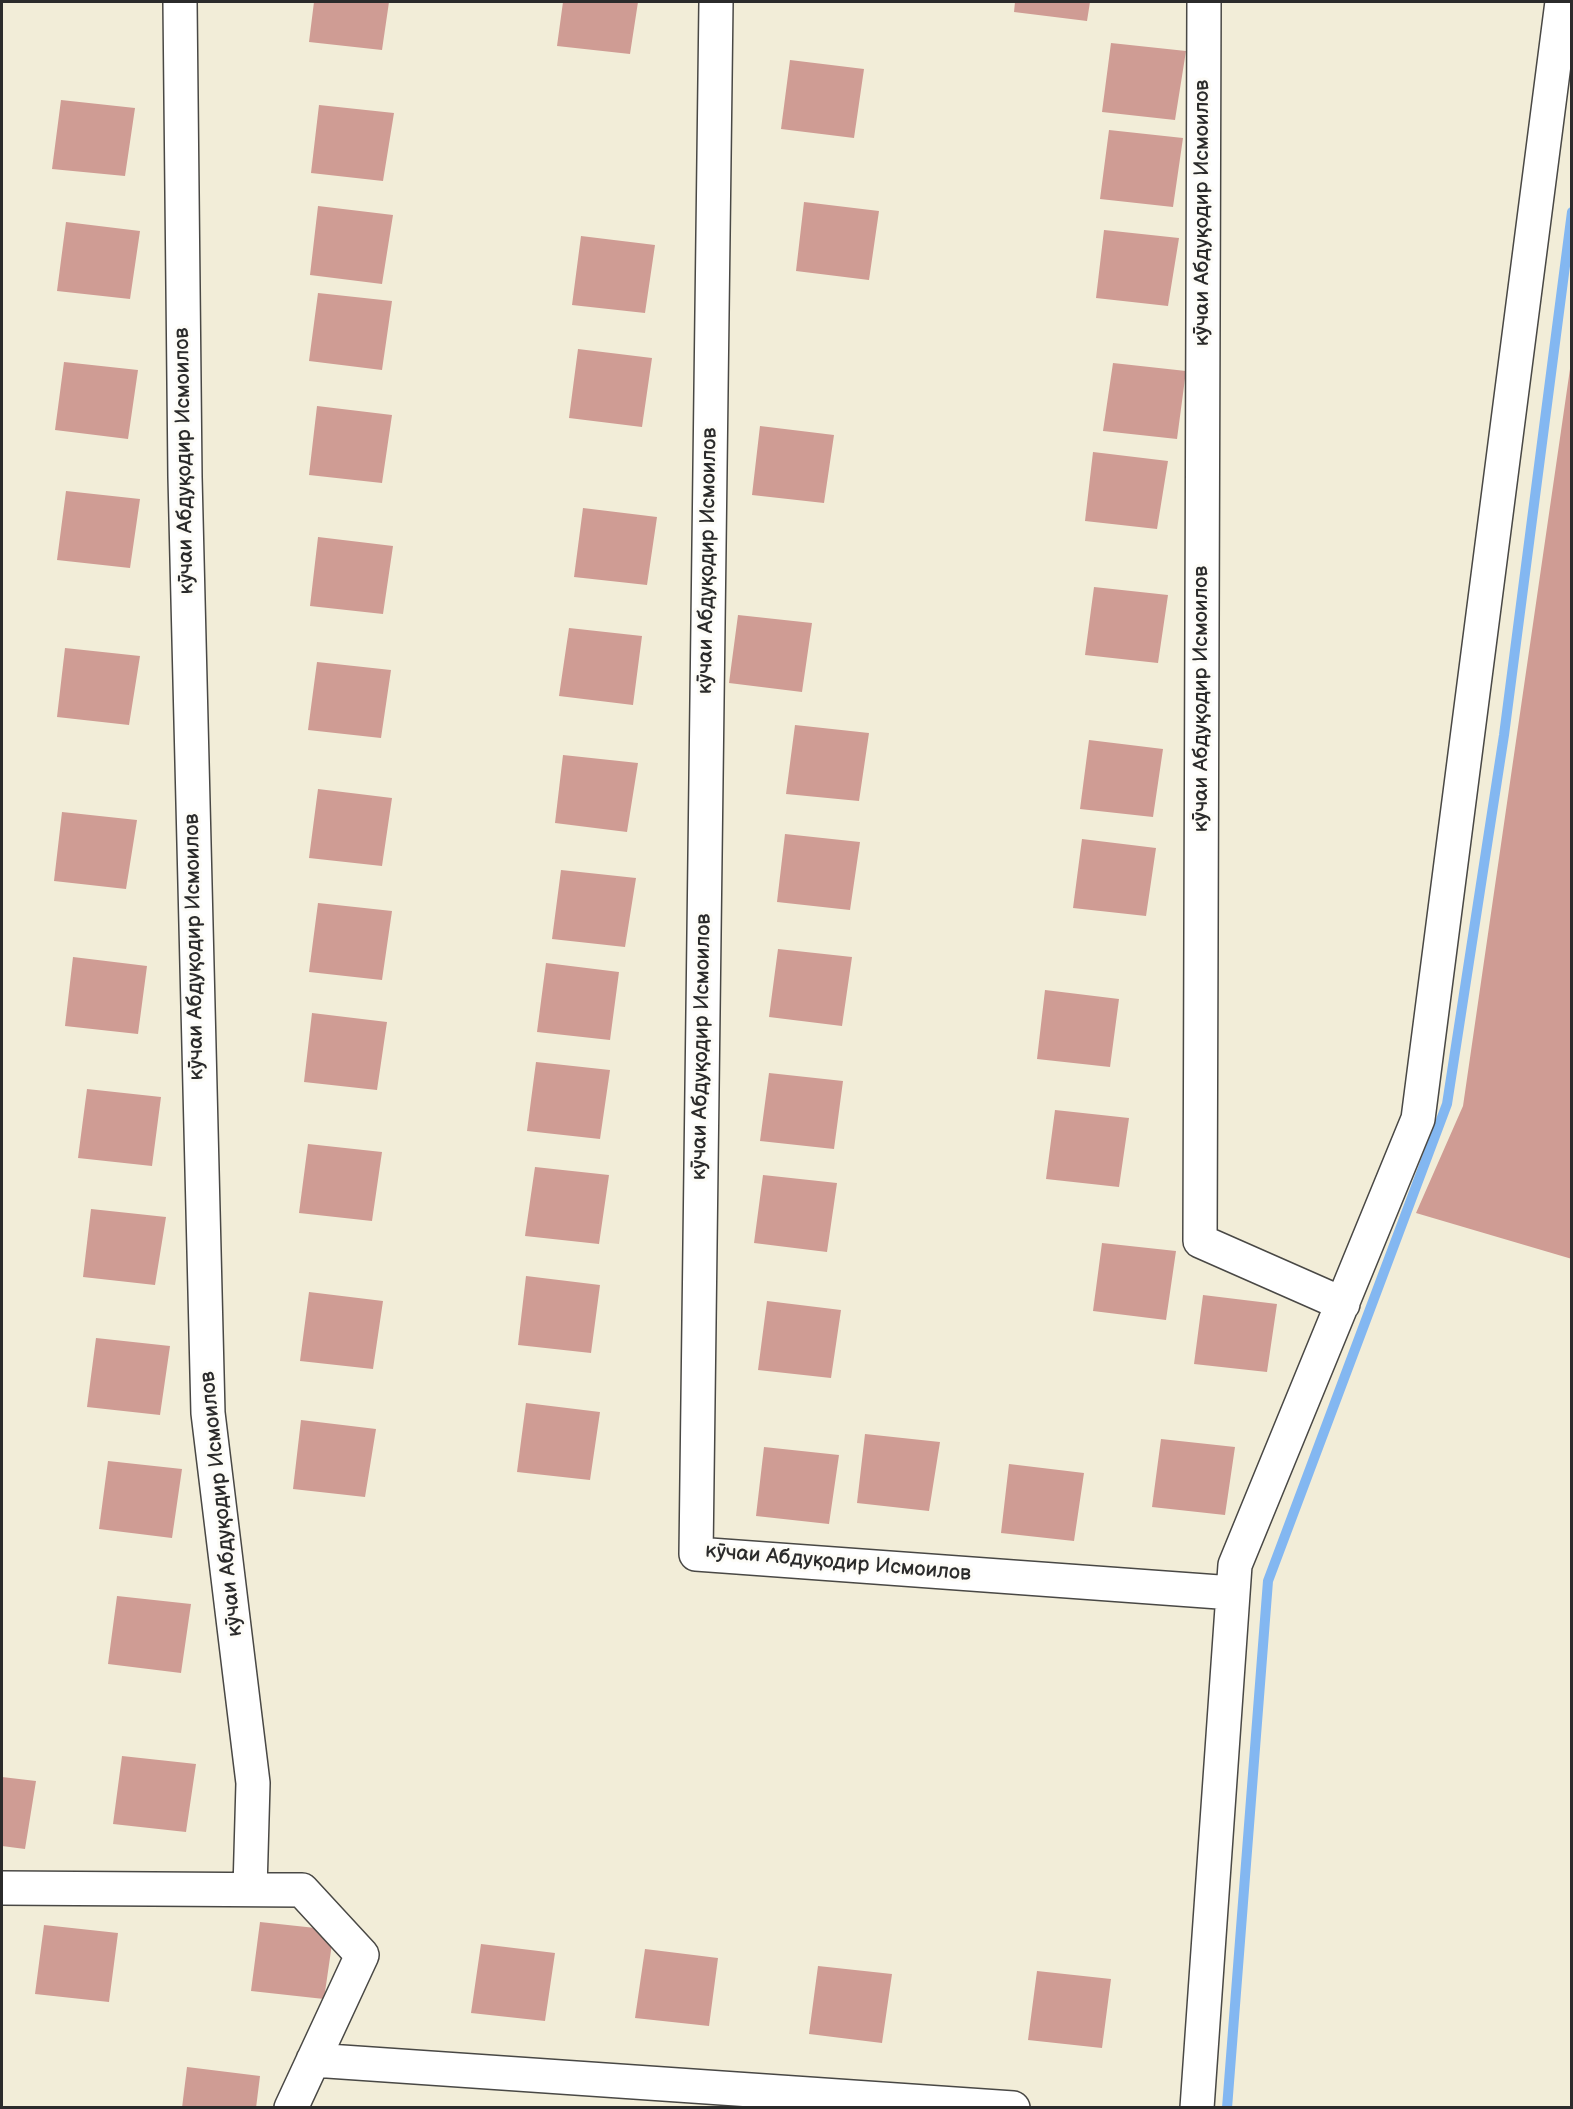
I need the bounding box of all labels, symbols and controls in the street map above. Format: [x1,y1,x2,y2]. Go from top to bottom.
street label: кӯчаи Абдуқодир Исмоилов [1190,80,1216,346]
street label: кӯчаи Абдуқодир Исмоилов [170,328,200,594]
street label: кӯчаи Абдуқодир Исмоилов [693,428,723,694]
street label: кӯчаи Абдуқодир Исмоилов [1189,566,1215,832]
street label: кӯчаи Абдуқодир Исмоилов [180,814,210,1080]
street label: кӯчаи Абдуқодир Исмоилов [687,914,717,1180]
street label: кӯчаи Абдуқодир Исмоилов [196,1370,248,1638]
street label: кӯчаи Абдуқодир Исмоилов [704,1539,972,1587]

